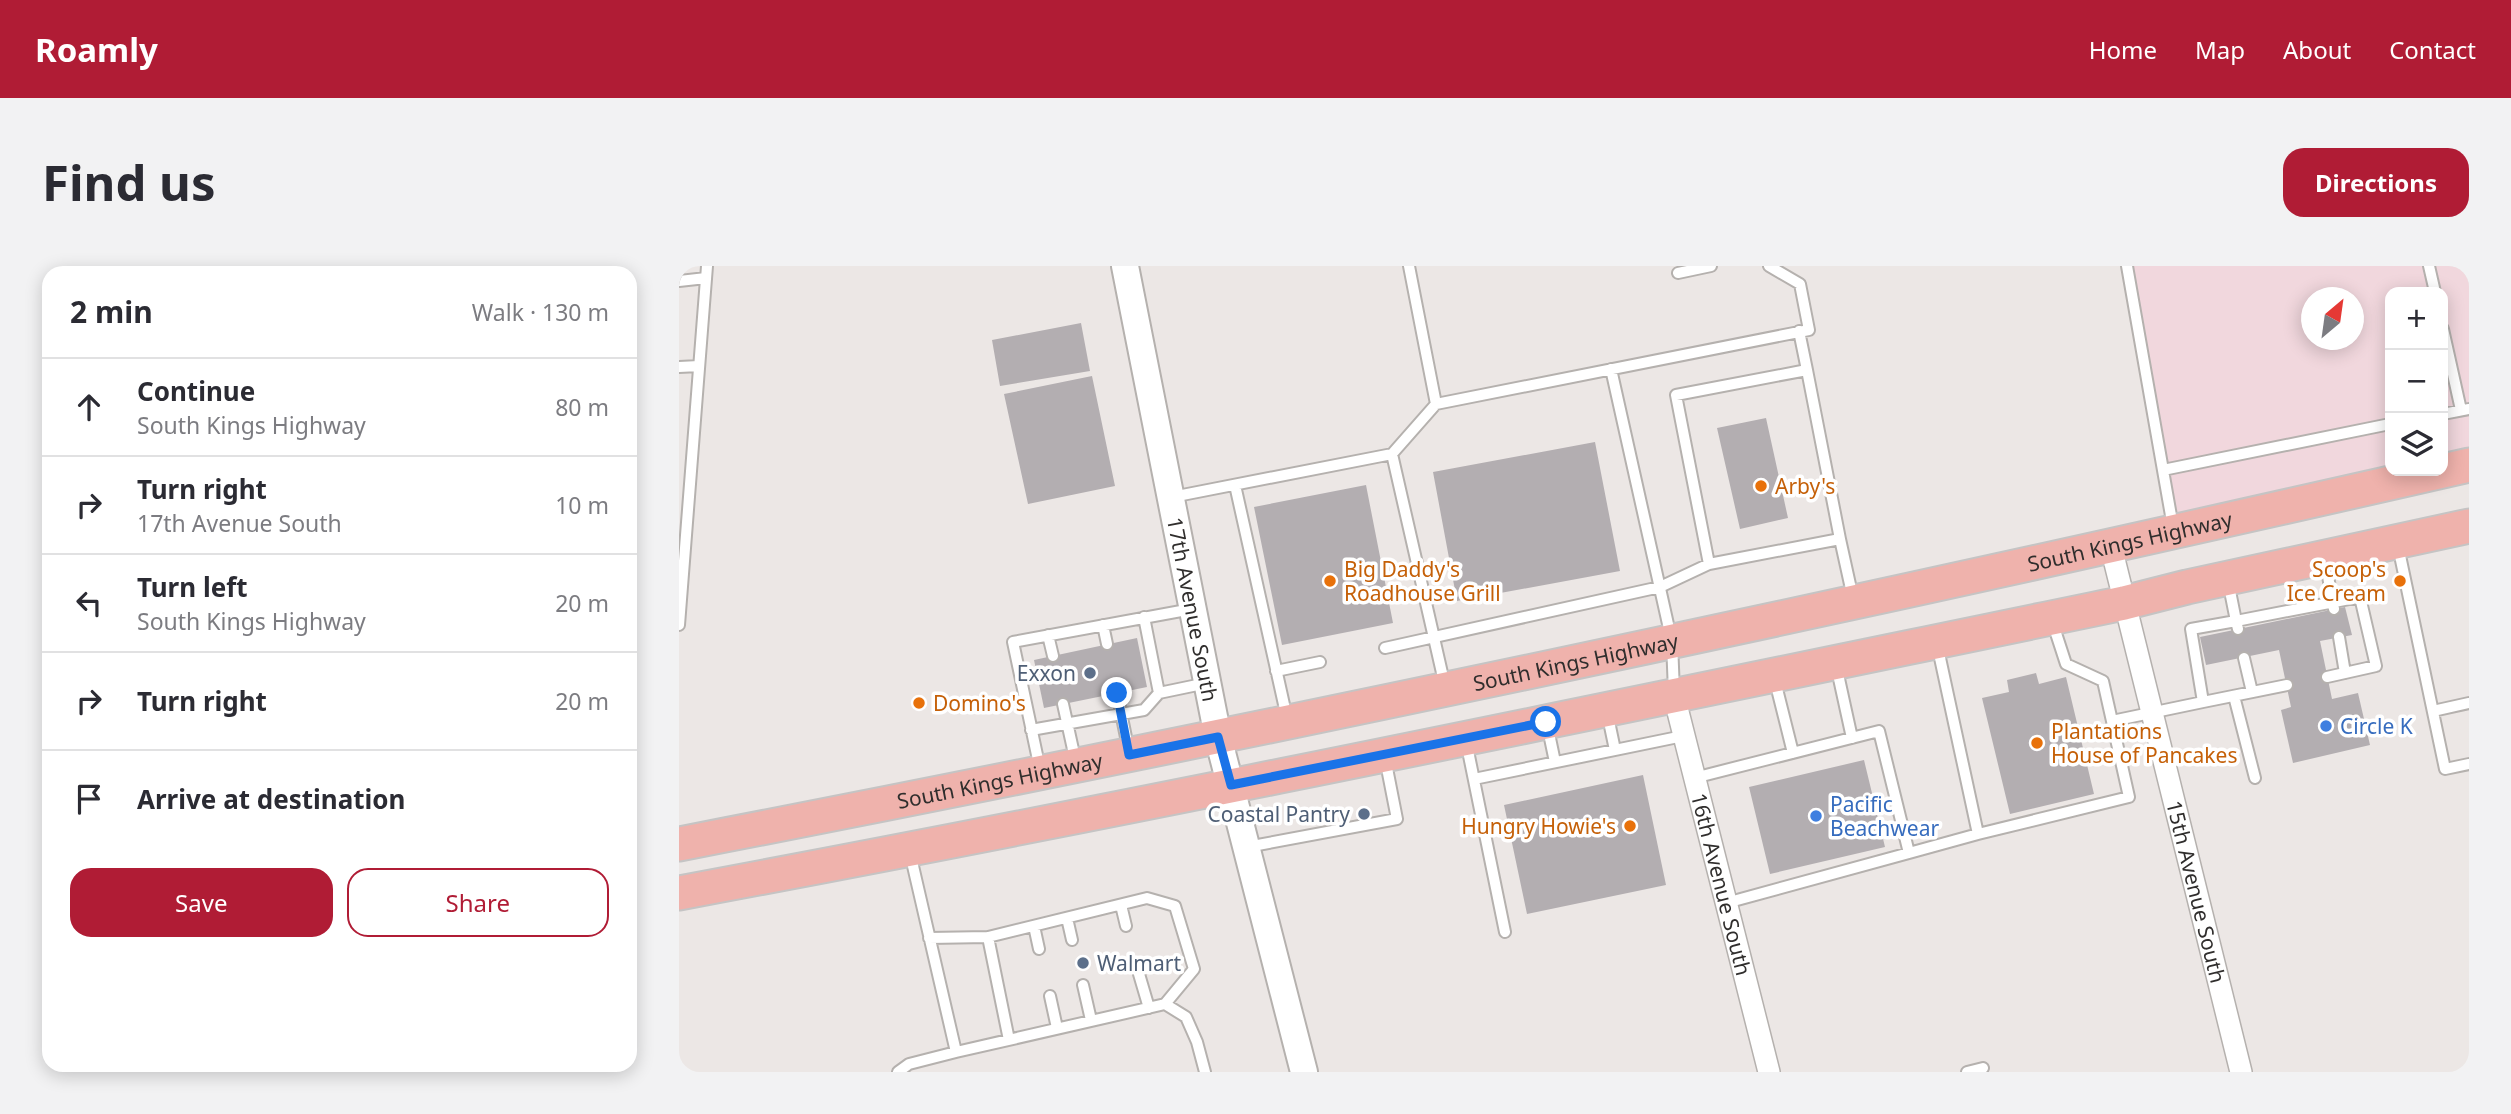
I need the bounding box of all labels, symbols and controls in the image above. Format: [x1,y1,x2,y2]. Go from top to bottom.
text: Roamly [35,27,158,72]
text: Home [2089,33,2157,66]
text: Map [2195,33,2245,66]
text: About [2283,33,2351,66]
text: Contact [2389,33,2476,66]
button: Directions [2283,148,2469,217]
text: Find us [42,149,216,215]
north arrow [2301,287,2364,350]
map controls [2385,287,2448,476]
button: + [2385,287,2448,350]
text: 2 min [70,291,153,332]
text: Walk · 130 m [472,296,609,328]
button: − [2385,350,2448,413]
text: Continue [137,373,255,409]
icon: ahead [70,388,108,426]
text: 80 m [555,391,609,423]
text: South Kings Highway [137,409,366,441]
button: layers [2385,413,2448,476]
text: Turn right [137,471,267,507]
place label: Arby's [1775,472,1835,500]
marker: Arby's [1753,478,1769,494]
icon: right [70,486,108,524]
text: 10 m [555,489,609,521]
street label: South Kings Highway [2025,505,2235,578]
text: 17th Avenue South [137,507,342,539]
street label: 17th Avenue South [1161,515,1225,704]
place label: Big Daddy's Roadhouse Grill [1344,555,1501,607]
place label: Scoop's Ice Cream [2287,555,2386,607]
text: Turn left [137,569,248,605]
marker: Big Daddy's Roadhouse Grill [1322,573,1338,589]
marker: Scoop's Ice Cream [2392,573,2408,589]
icon: left [70,584,108,622]
text: 20 m [555,587,609,619]
text: South Kings Highway [137,605,366,637]
street label: South Kings Highway [1471,626,1681,697]
place label: Exxon [1017,659,1076,687]
marker: Exxon [1082,665,1098,681]
route end [1101,677,1132,708]
icon: right [70,682,108,720]
text: Turn right [137,683,267,719]
text: 20 m [555,685,609,717]
place label: Domino's [933,689,1026,717]
marker: Domino's [911,695,927,711]
route start [1530,706,1561,737]
place label: Circle K [2340,712,2413,740]
place label: Plantations House of Pancakes [2051,717,2237,769]
marker: Circle K [2318,718,2334,734]
marker: Plantations House of Pancakes [2029,735,2045,751]
street label: South Kings Highway [895,746,1105,815]
icon: arrive [70,780,108,818]
text: Arrive at destination [137,781,406,817]
street label: 16th Avenue South [1685,790,1758,978]
place label: Pacific Beachwear [1830,790,1939,842]
street label: 15th Avenue South [2160,797,2232,986]
place label: Coastal Pantry [1208,800,1350,828]
marker: Coastal Pantry [1356,806,1372,822]
marker: Pacific Beachwear [1808,808,1824,824]
place label: Hungry Howie's [1461,812,1616,840]
marker: Hungry Howie's [1622,818,1638,834]
button: Save [70,868,333,937]
button: Share [347,868,609,937]
place label: Walmart [1097,949,1181,977]
marker: Walmart [1075,955,1091,971]

